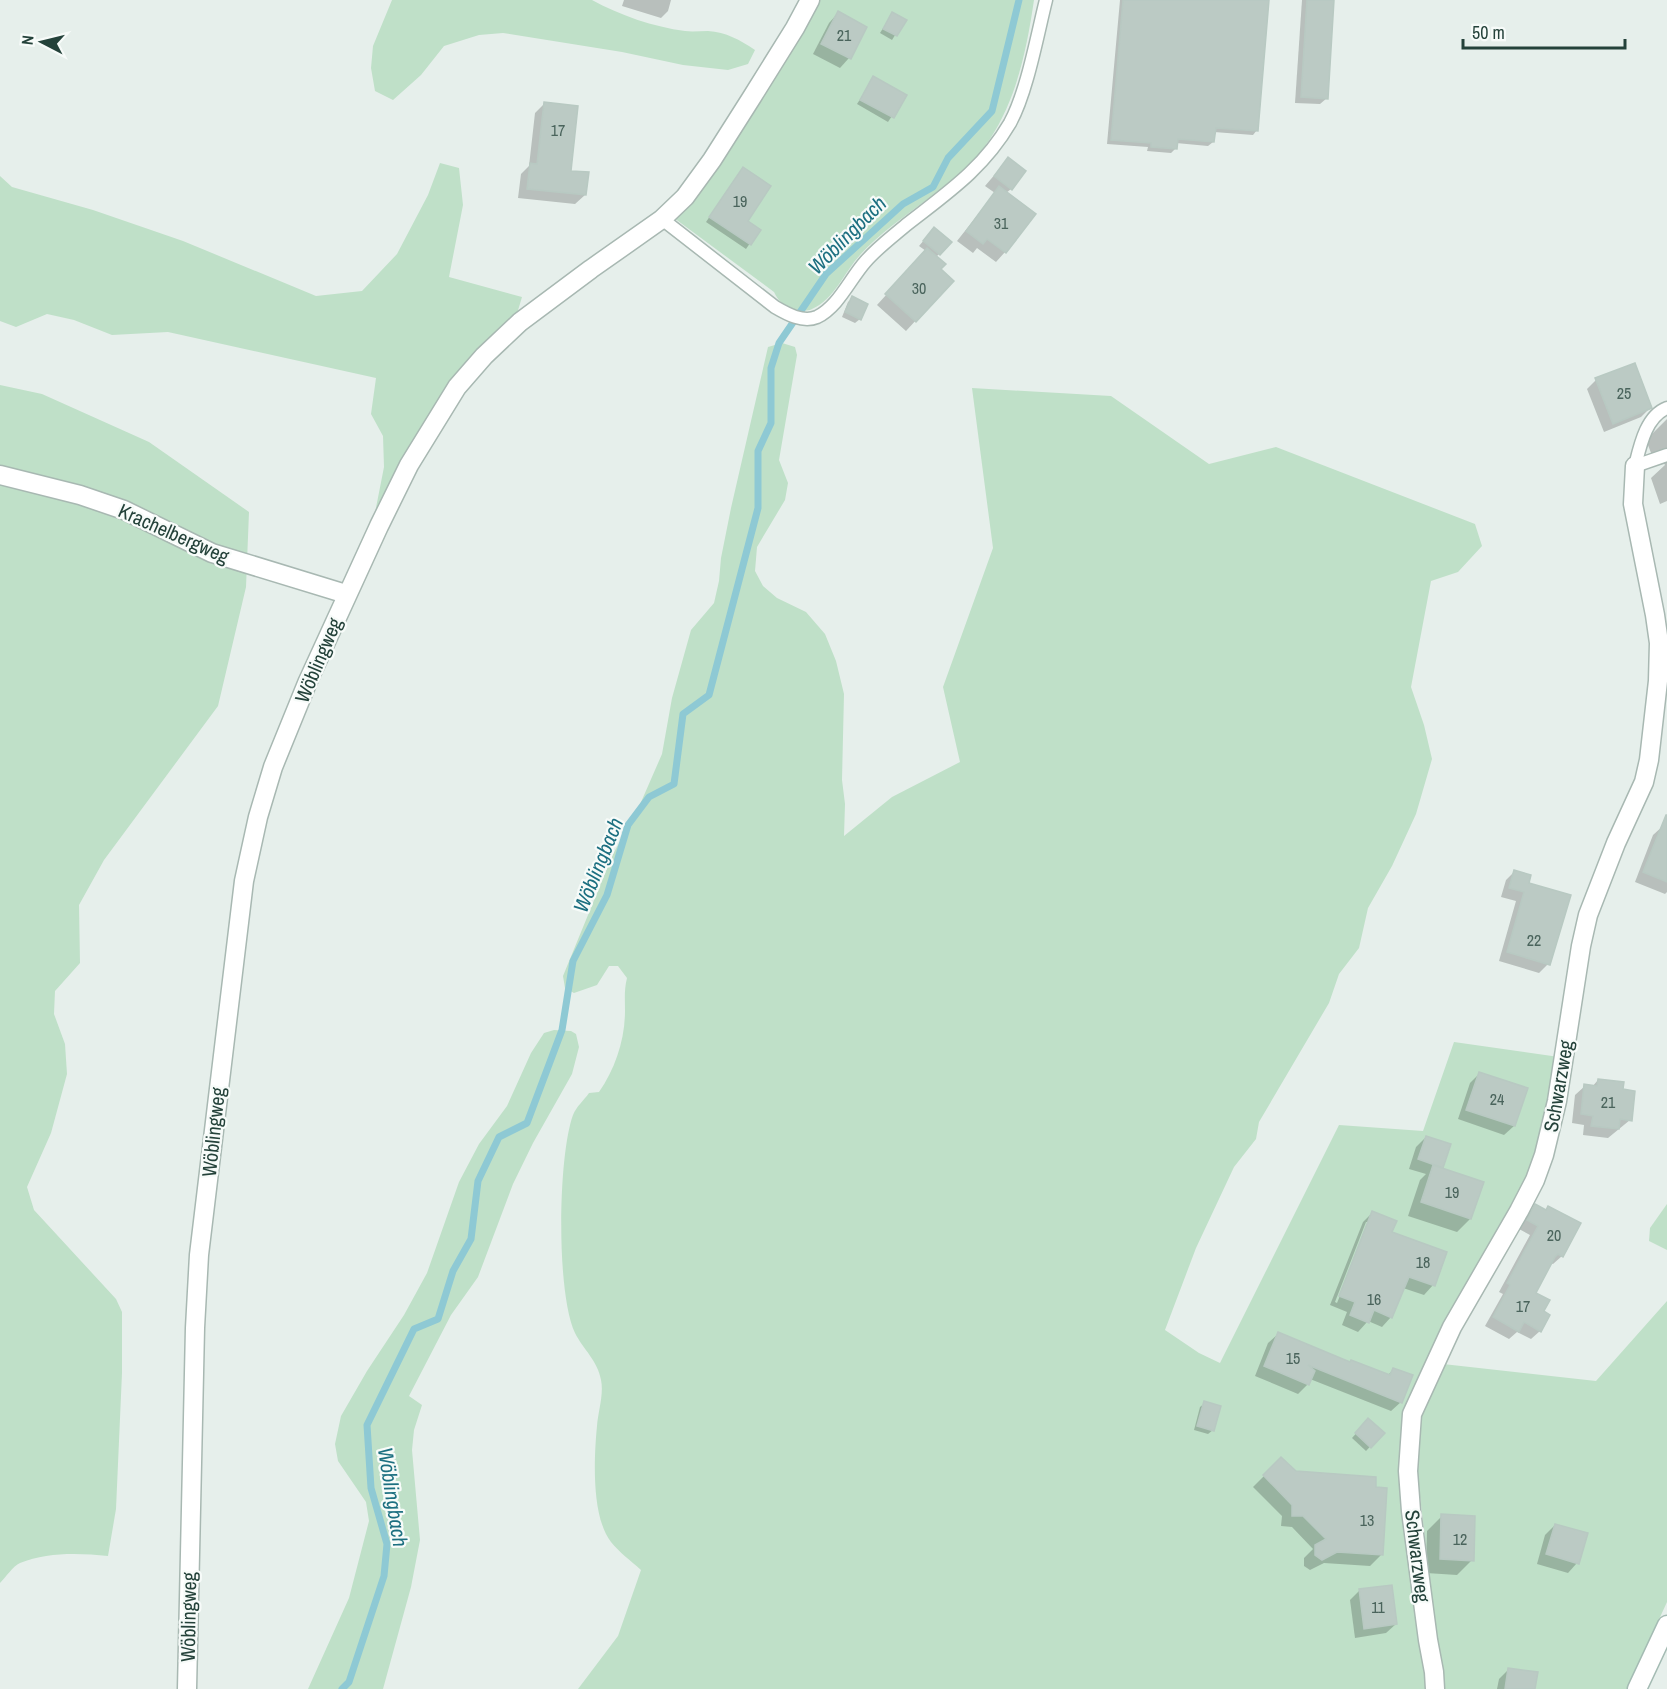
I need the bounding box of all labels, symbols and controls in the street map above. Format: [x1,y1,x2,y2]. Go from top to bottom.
north arrow [12,12,72,72]
scale bar [1463,12,1625,50]
text: 50 m [1472,20,1505,45]
house number: 21 [837,24,852,46]
text: N [16,34,39,46]
house number: 17 [551,119,565,141]
water label: Wöblingbach [801,189,893,281]
house number: 19 [733,190,747,212]
house number: 31 [994,212,1009,234]
house number: 30 [912,277,926,299]
house number: 25 [1617,382,1631,404]
street label: Krachelbergweg [114,497,234,569]
street label: Wöblingweg [288,613,348,707]
water label: Wöblingbach [566,813,630,917]
house number: 22 [1527,929,1541,951]
street label: Schwarzweg [1537,1038,1579,1134]
street label: Wöblingweg [195,1086,231,1178]
house number: 24 [1490,1088,1504,1110]
house number: 21 [1601,1091,1616,1113]
house number: 19 [1445,1181,1459,1203]
house number: 20 [1547,1224,1561,1246]
house number: 18 [1416,1251,1430,1273]
house number: 16 [1367,1288,1381,1310]
house number: 17 [1516,1295,1530,1317]
house number: 15 [1286,1347,1300,1369]
water label: Wöblingbach [371,1445,415,1549]
street label: Schwarzweg [1399,1508,1437,1604]
house number: 13 [1360,1509,1374,1531]
house number: 12 [1453,1528,1467,1550]
street label: Wöblingweg [174,1572,202,1662]
house number: 11 [1371,1596,1386,1618]

